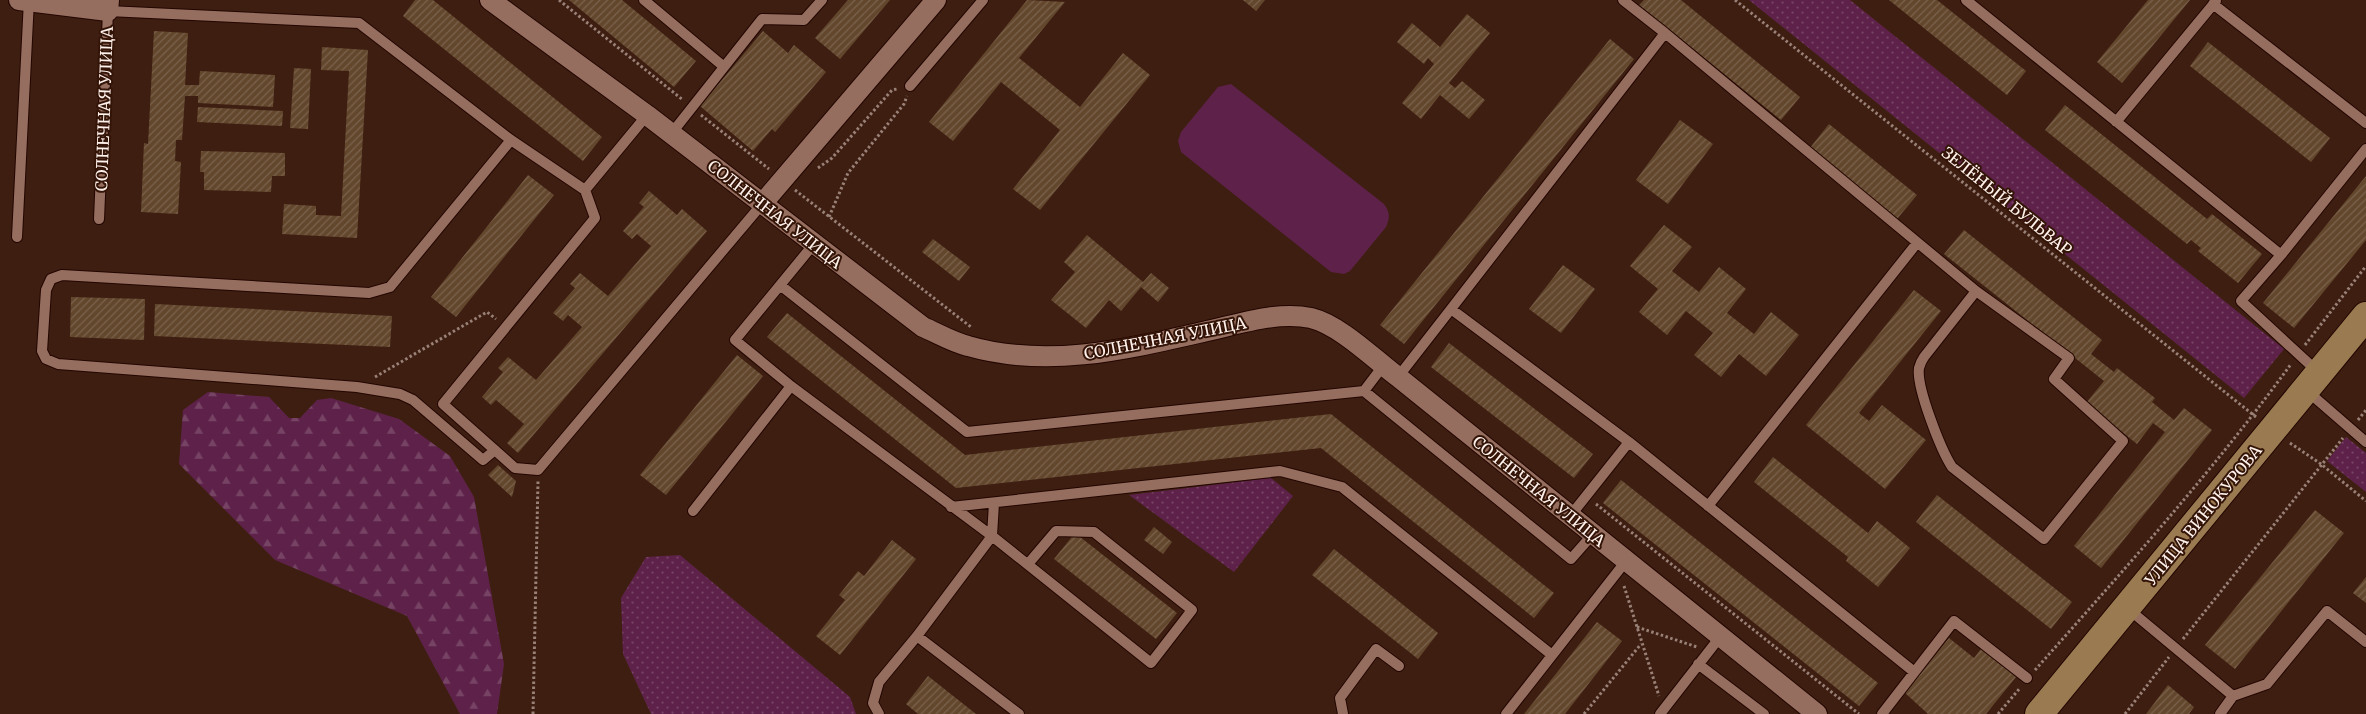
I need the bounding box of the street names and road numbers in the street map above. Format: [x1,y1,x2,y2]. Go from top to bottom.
street label: СОЛНЕЧНАЯ УЛИЦА [91,26,117,192]
street label: ЗЕЛЁНЫЙ БУЛЬВАР [1938,142,2076,260]
street label: СОЛНЕЧНАЯ УЛИЦА [704,155,847,273]
street label: СОЛНЕЧНАЯ УЛИЦА [1082,312,1249,364]
street label: СОЛНЕЧНАЯ УЛИЦА [1469,431,1610,551]
street label: УЛИЦА ВИНОКУРОВА [2140,440,2266,590]

